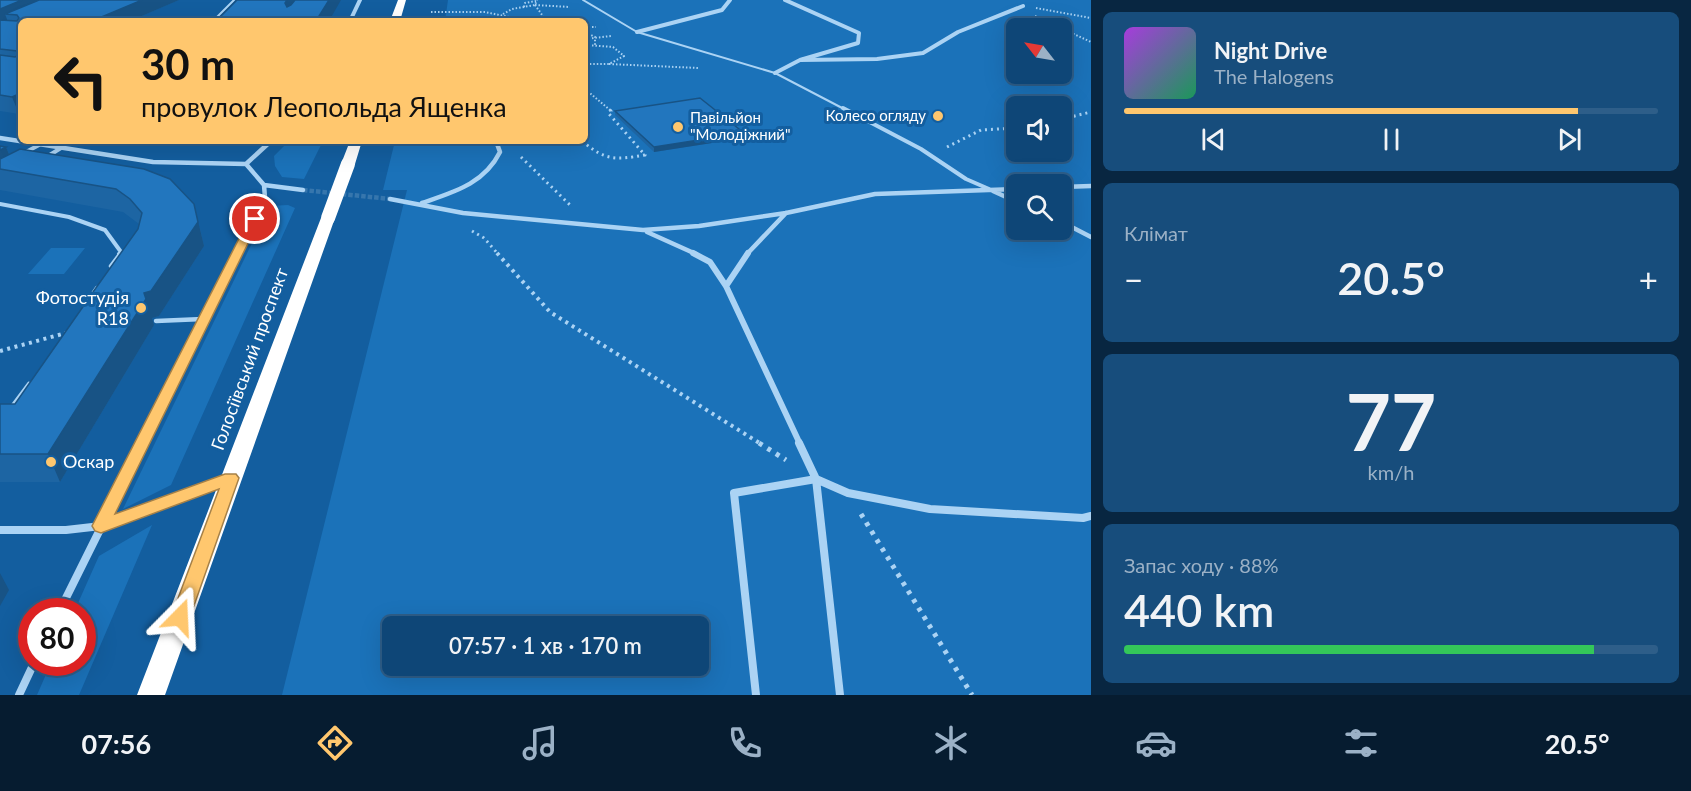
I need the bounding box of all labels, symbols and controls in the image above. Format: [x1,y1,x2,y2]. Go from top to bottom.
north arrow [1006,18,1072,84]
map controls [1006,18,1072,240]
text: Night Drive [1214,37,1327,64]
text: 30 m [141,39,235,89]
icon: left [42,42,120,120]
text: The Halogens [1214,64,1334,88]
text: провулок Леопольда Ященка [141,90,507,123]
button: sound [1006,96,1072,162]
place label: Колесо огляду [826,106,926,124]
place label: Павільйон "Молодіжний" [690,108,790,143]
marker: Колесо огляду [931,109,945,123]
marker: Павільйон "Молодіжний" [671,120,685,134]
icon: previous [1197,123,1230,156]
icon: pause [1375,123,1408,156]
icon: next [1553,123,1586,156]
button: search [1006,174,1072,240]
pin [229,193,280,244]
icon: arrive [238,202,271,235]
text: Клімат [1124,221,1188,245]
text: 20.5° [1337,251,1445,305]
text: − [1124,259,1143,299]
text: + [1639,259,1658,299]
street label: Голосіївський проспект [206,264,292,453]
place label: Фотостудія R18 [36,286,129,329]
marker: Фотостудія R18 [134,301,148,315]
text: 77 [1346,374,1436,468]
place label: Оскар [63,450,114,472]
marker: Оскар [44,455,58,469]
text: km/h [1368,460,1414,484]
text: Запас ходу · 88% [1124,553,1279,577]
text: 440 km [1124,583,1274,637]
position arrow [148,585,212,649]
speed limit sign: 80 [18,598,96,676]
text: 07:57 · 1 хв · 170 m [449,632,642,659]
icon: directions [314,722,356,764]
icon: music [519,722,561,764]
icon: phone [724,722,766,764]
icon: climate [930,722,972,764]
icon: car [1135,722,1177,764]
icon: filters [1340,722,1382,764]
text: 07:56 [82,727,151,760]
text: 20.5° [1545,727,1609,760]

